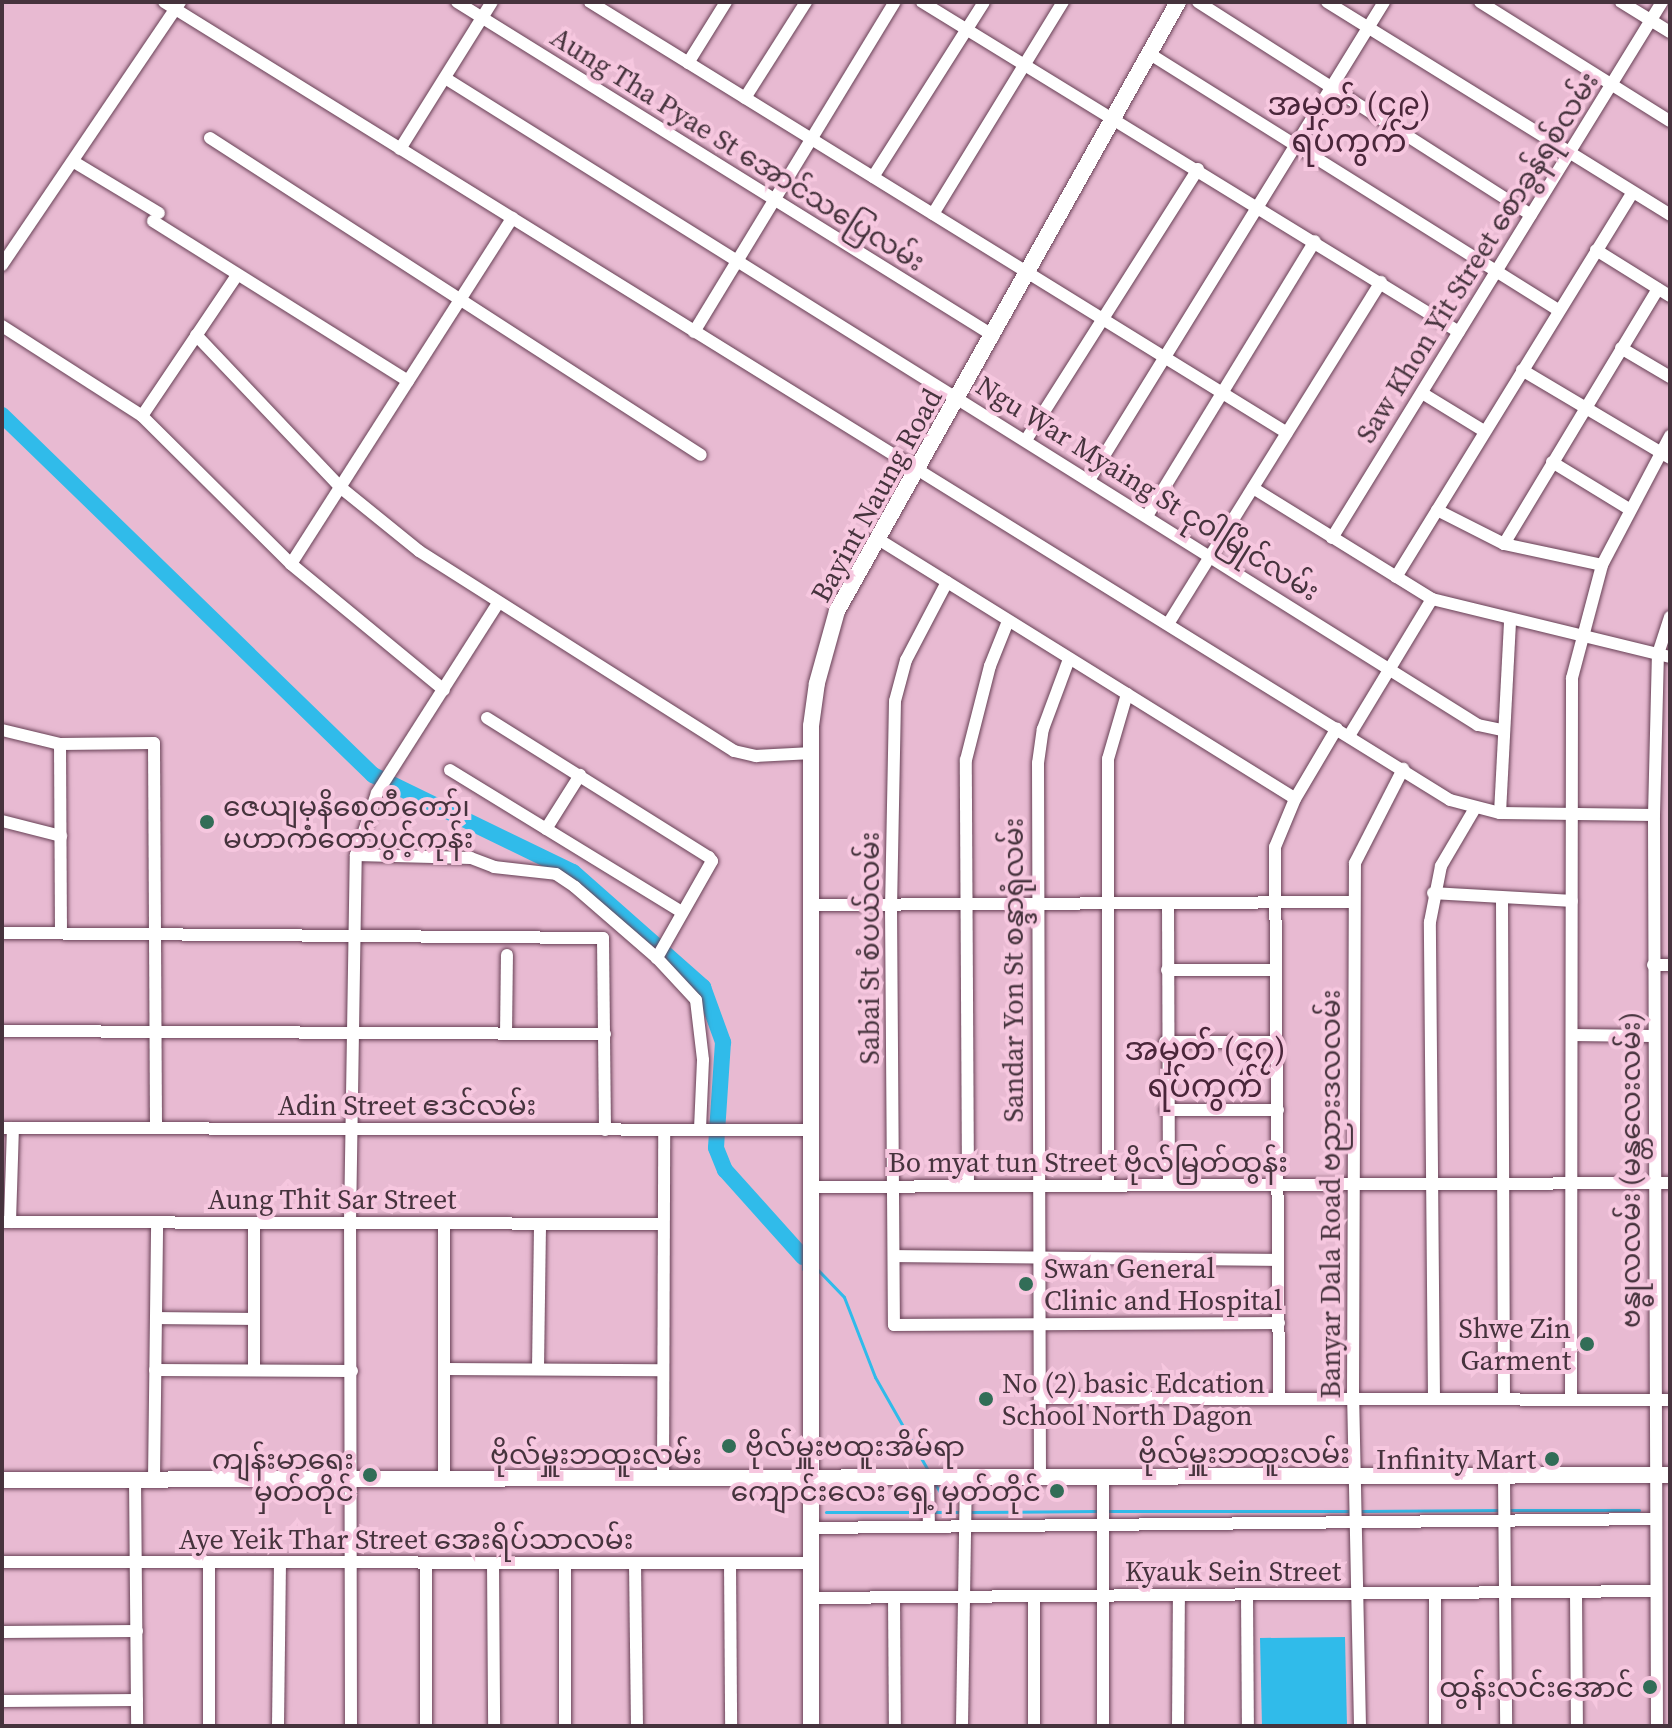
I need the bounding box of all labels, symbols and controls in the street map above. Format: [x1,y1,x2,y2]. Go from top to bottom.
street label: Aung Tha Pyae St အောင်သပြေလမ်း [545,19,931,279]
street label: Saw Khon Yit Street စောခွန်ရစ်လမ်း [1348,65,1606,449]
district label: အမှတ် (၄၉) ရပ်ကွက် [1267,86,1431,161]
street label: Ngu War Myaing St ငုဝါမြိုင်လမ်း [970,368,1326,608]
street label: Bayint Naung Road [803,382,949,608]
place label: ဇေယျမုနိစေတီတော်၊ မဟာကံတော်ပွင့်ကုန်း [223,789,473,855]
marker: ဇေယျမုနိစေတီတော်၊ မဟာကံတော်ပွင့်ကုန်း [198,813,216,831]
street label: Sandar Yon St စန္ဒာရုံလမ်း [996,817,1030,1123]
street label: Sabai St စံပယ်လမ်း [852,831,886,1065]
street label: Banyar Dala Road ဗညားဒလလမ်း [1313,989,1347,1399]
street label: ဗန္ဓုလလမ်း (မန္တလေးလမ်း) [1613,1012,1647,1328]
district label: အမှတ် (၄၇) ရပ်ကွက် [1124,1031,1286,1106]
street label: Adin Street ဧဒင်လမ်း [278,1088,536,1122]
street label: Bo myat tun Street ဗိုလ်မြတ်ထွန်း [888,1145,1288,1179]
street label: Aung Thit Sar Street [207,1182,457,1216]
place label: Swan General Clinic and Hospital [1044,1251,1282,1317]
marker: Swan General Clinic and Hospital [1015,1273,1037,1295]
place label: Shwe Zin Garment [1459,1311,1571,1377]
marker: Shwe Zin Garment [1578,1335,1596,1353]
place label: No (2) basic Edcation School North Dagon [1002,1366,1265,1432]
marker: No (2) basic Edcation School North Dagon [977,1390,995,1408]
place label: ဗိုလ်မှူးဗထူးအိမ်ရာ [745,1429,965,1463]
street label: ဗိုလ်မှူးဘထူးလမ်း [1138,1436,1350,1470]
street label: ဗိုလ်မှူးဘထူးလမ်း [490,1437,702,1471]
marker: ဗိုလ်မှူးဗထူးအိမ်ရာ [720,1437,738,1455]
place label: ကျန်းမာရေး မှတ်တိုင် [212,1442,354,1508]
place label: Infinity Mart [1376,1442,1536,1476]
marker: Infinity Mart [1543,1450,1561,1468]
marker: ကျန်းမာရေး မှတ်တိုင် [361,1466,379,1484]
place label: ကျောင်းလေး ရှေ့ မှတ်တိုင် [731,1474,1041,1508]
marker: ကျောင်းလေး ရှေ့ မှတ်တိုင် [1048,1482,1066,1500]
street label: Aye Yeik Thar Street အေးရိပ်သာလမ်း [178,1522,634,1556]
street label: Kyauk Sein Street [1125,1554,1341,1588]
place label: ထွန်းလင်းအောင် [1439,1670,1634,1704]
marker: ထွန်းလင်းအောင် [1641,1678,1659,1696]

